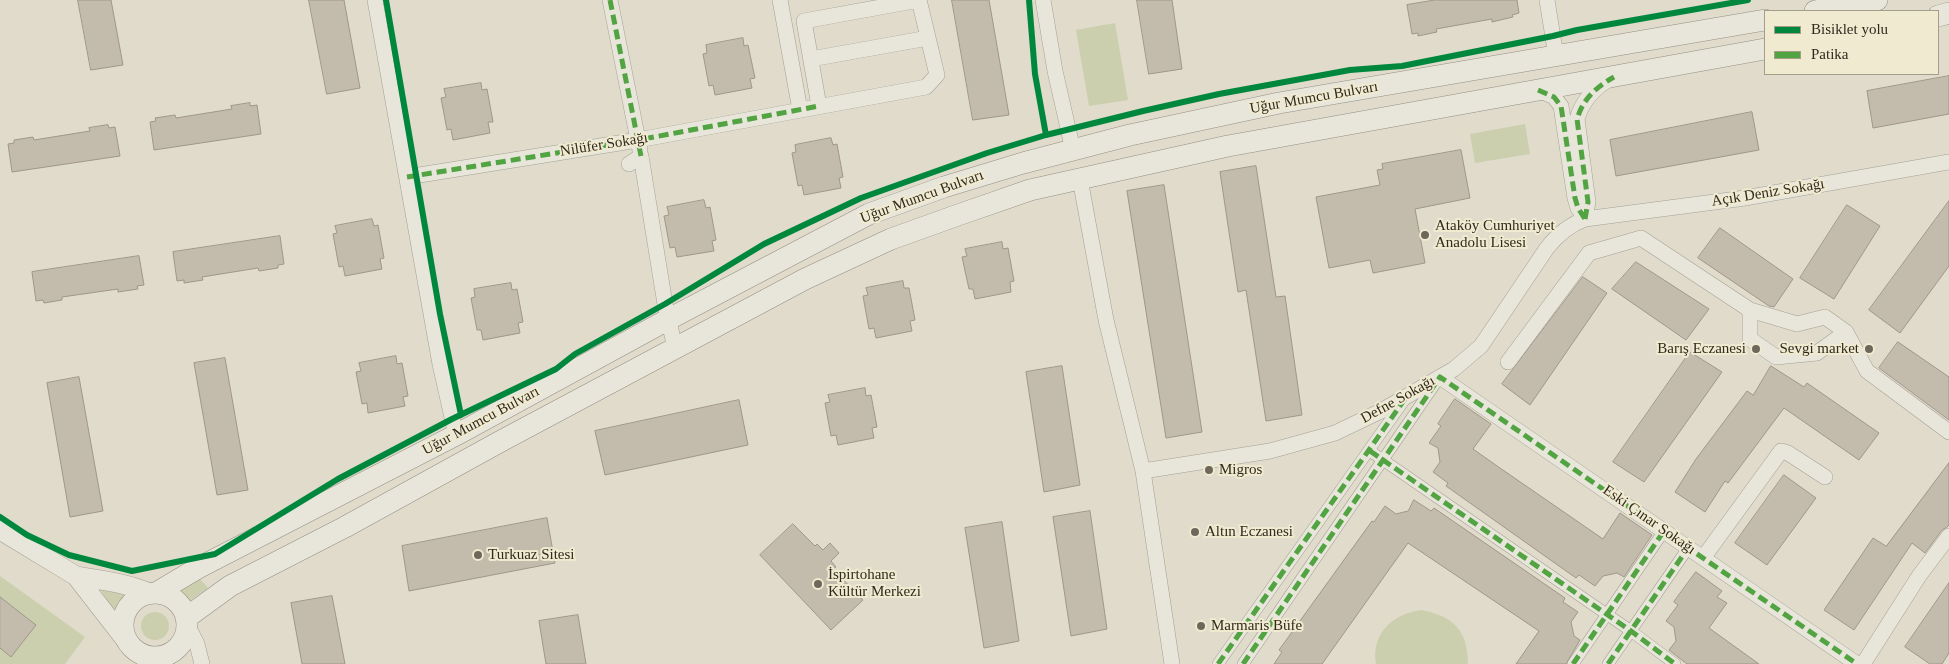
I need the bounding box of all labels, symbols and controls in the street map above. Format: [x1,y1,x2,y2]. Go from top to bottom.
legend [1764,10,1939,75]
text: Bisiklet yolu [1811,21,1888,37]
text: Patika [1811,46,1849,62]
street label: Uğur Mumcu Bulvarı [1248,78,1380,118]
street label: Nilüfer Sokağı [559,129,649,161]
street label: Uğur Mumcu Bulvarı [858,166,986,228]
street label: Açık Deniz Sokağı [1710,175,1826,211]
place label: Ataköy Cumhuriyet Anadolu Lisesi [1435,217,1555,252]
marker: Ataköy Cumhuriyet Anadolu Lisesi [1419,229,1431,241]
place label: Barış Eczanesi [1657,340,1746,358]
place label: Sevgi market [1779,340,1859,358]
marker: Barış Eczanesi [1750,343,1762,355]
marker: Sevgi market [1863,343,1875,355]
street label: Defne Sokağı [1358,372,1438,428]
street label: Uğur Mumcu Bulvarı [419,383,543,459]
place label: Migros [1219,461,1262,479]
marker: Migros [1203,464,1215,476]
street label: Eski Çınar Sokağı [1599,481,1699,559]
place label: Altın Eczanesi [1205,523,1293,541]
marker: Altın Eczanesi [1189,526,1201,538]
place label: Turkuaz Sitesi [488,546,575,564]
marker: Turkuaz Sitesi [472,549,484,561]
place label: İspirtohane Kültür Merkezi [828,566,921,601]
marker: İspirtohane Kültür Merkezi [812,578,824,590]
place label: Marmaris Büfe [1211,617,1302,635]
marker: Marmaris Büfe [1195,620,1207,632]

